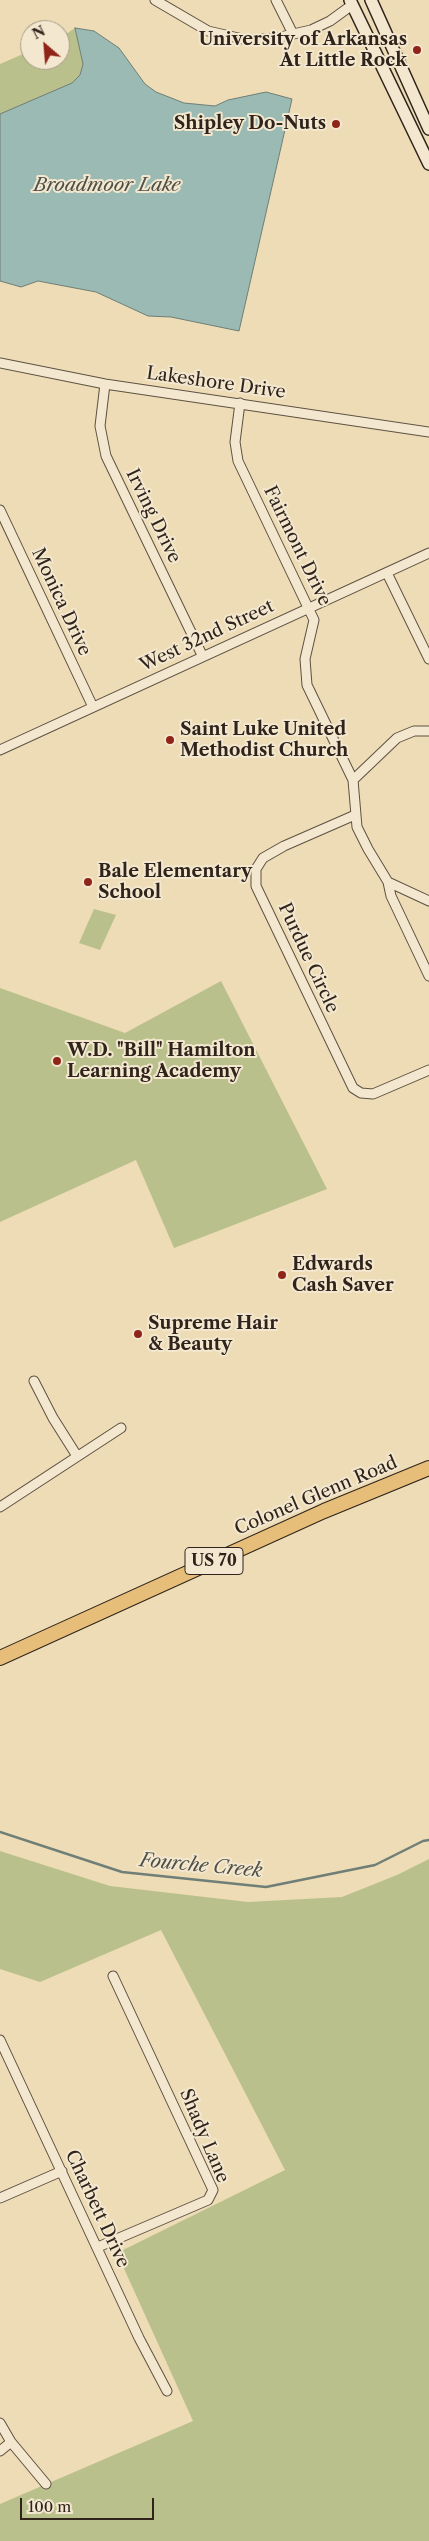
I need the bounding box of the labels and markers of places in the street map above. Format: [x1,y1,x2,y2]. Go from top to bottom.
place label: University of Arkansas At Little Rock [199,29,407,72]
marker: University of Arkansas At Little Rock [411,44,423,56]
place label: Shipley Do-Nuts [174,113,326,135]
marker: Shipley Do-Nuts [330,118,342,130]
place label: Saint Luke United Methodist Church [180,719,348,762]
marker: Saint Luke United Methodist Church [164,734,176,746]
place label: Bale Elementary School [98,861,252,904]
marker: Bale Elementary School [82,876,94,888]
place label: W.D. "Bill" Hamilton Learning Academy [67,1040,256,1082]
marker: W.D. "Bill" Hamilton Learning Academy [51,1055,63,1067]
place label: Edwards Cash Saver [292,1254,394,1296]
marker: Edwards Cash Saver [276,1269,288,1281]
place label: Supreme Hair & Beauty [148,1313,278,1356]
marker: Supreme Hair & Beauty [132,1328,144,1340]

